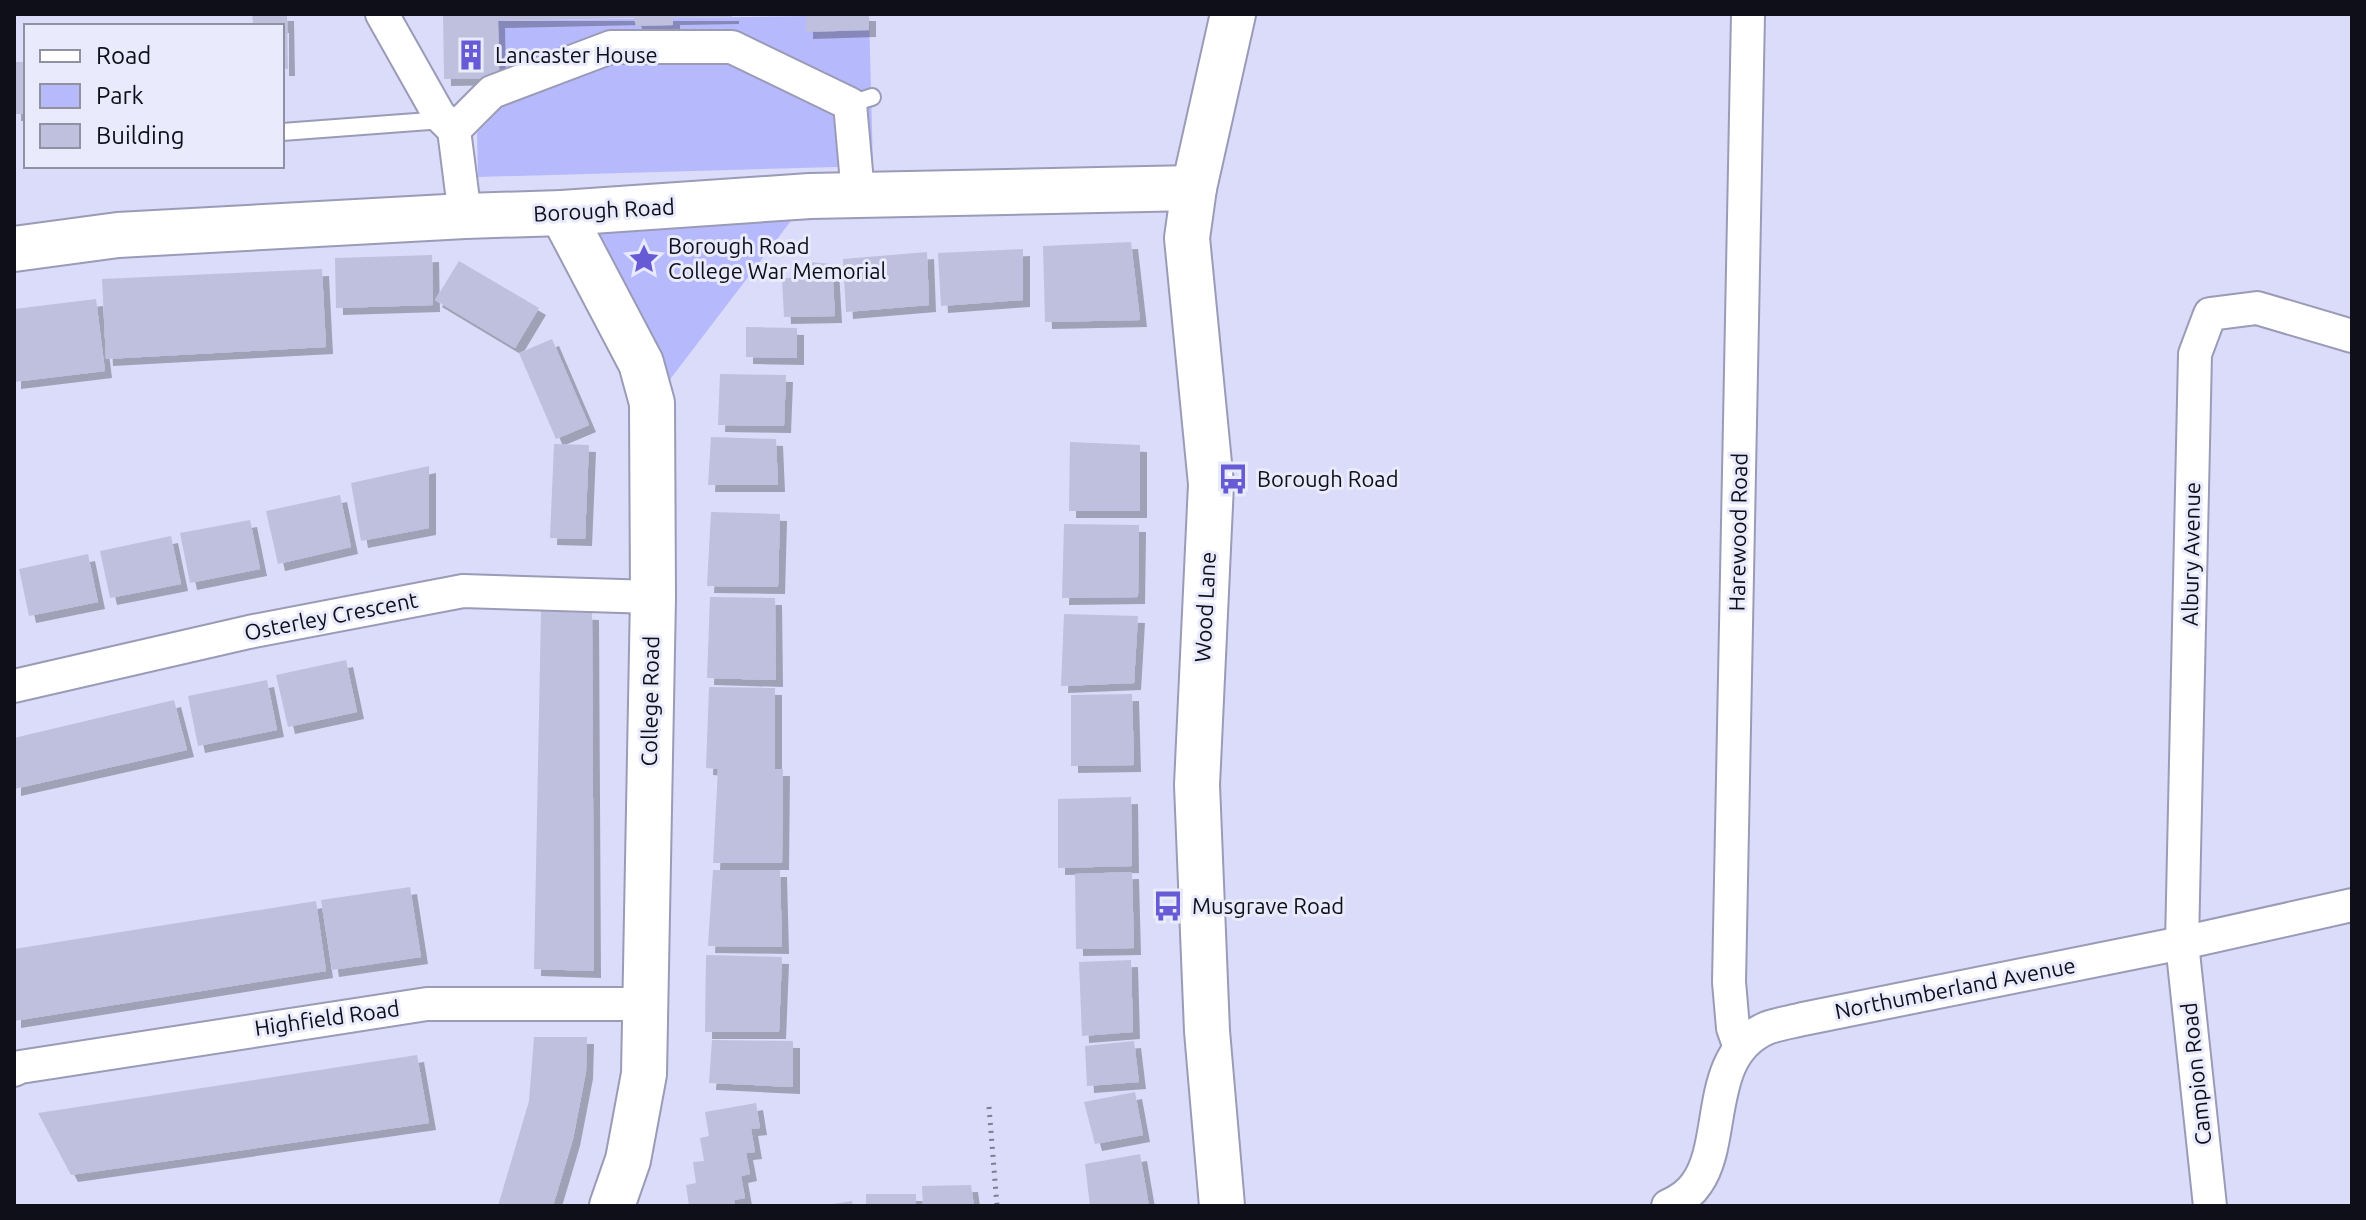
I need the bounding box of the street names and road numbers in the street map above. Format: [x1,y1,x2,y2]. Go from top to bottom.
street label: Borough Road [533,193,675,226]
street label: Harewood Road [1724,453,1751,611]
street label: Albury Avenue [2177,482,2204,626]
street label: Wood Lane [1189,551,1220,663]
street label: Osterley Crescent [242,586,420,645]
street label: College Road [636,636,663,766]
street label: Northumberland Avenue [1832,952,2077,1023]
street label: Highfield Road [253,995,401,1040]
street label: Campion Road [2176,1002,2215,1147]

